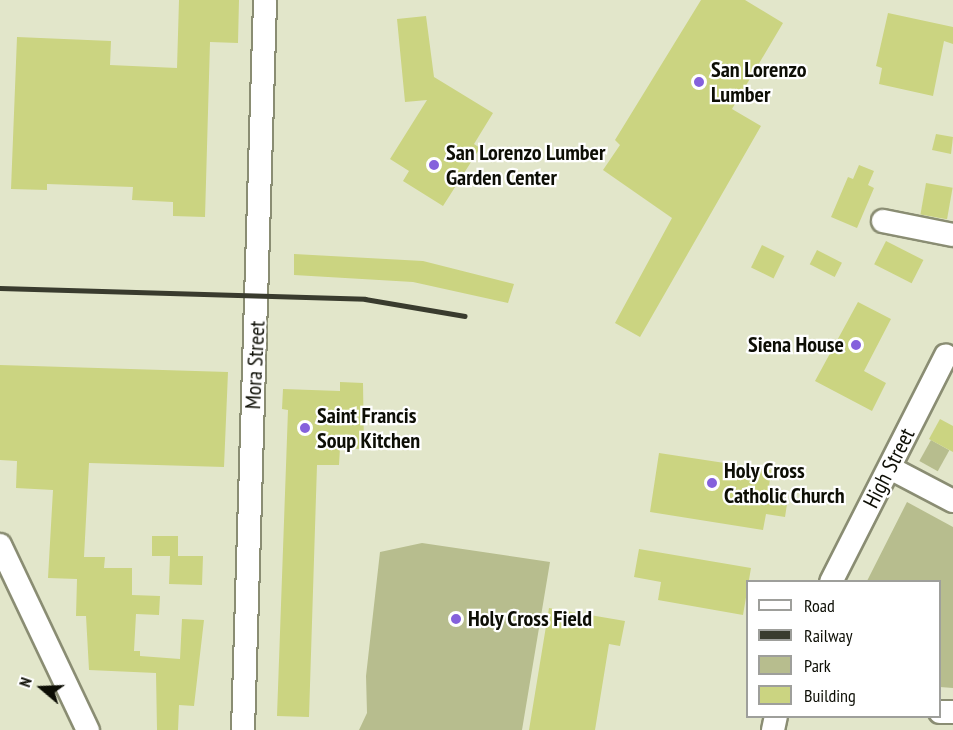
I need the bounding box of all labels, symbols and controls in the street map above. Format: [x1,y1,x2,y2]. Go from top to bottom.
place label: San Lorenzo Lumber [711,56,806,107]
marker: San Lorenzo Lumber [692,75,706,89]
place label: San Lorenzo Lumber Garden Center [446,139,605,190]
marker: San Lorenzo Lumber Garden Center [427,158,441,172]
street label: Mora Street [240,320,270,410]
place label: Siena House [748,332,844,358]
marker: Siena House [849,338,863,352]
place label: Saint Francis Soup Kitchen [317,402,420,454]
marker: Saint Francis Soup Kitchen [298,421,312,435]
street label: High Street [858,424,920,512]
place label: Holy Cross Catholic Church [724,457,845,508]
marker: Holy Cross Catholic Church [705,476,719,490]
legend [746,580,941,718]
text: Road [804,594,835,617]
place label: Holy Cross Field [468,606,593,632]
marker: Holy Cross Field [449,612,463,626]
text: Railway [804,624,853,647]
text: Park [804,654,831,677]
north arrow [12,658,72,718]
text: N [14,675,36,689]
text: Building [804,684,856,707]

